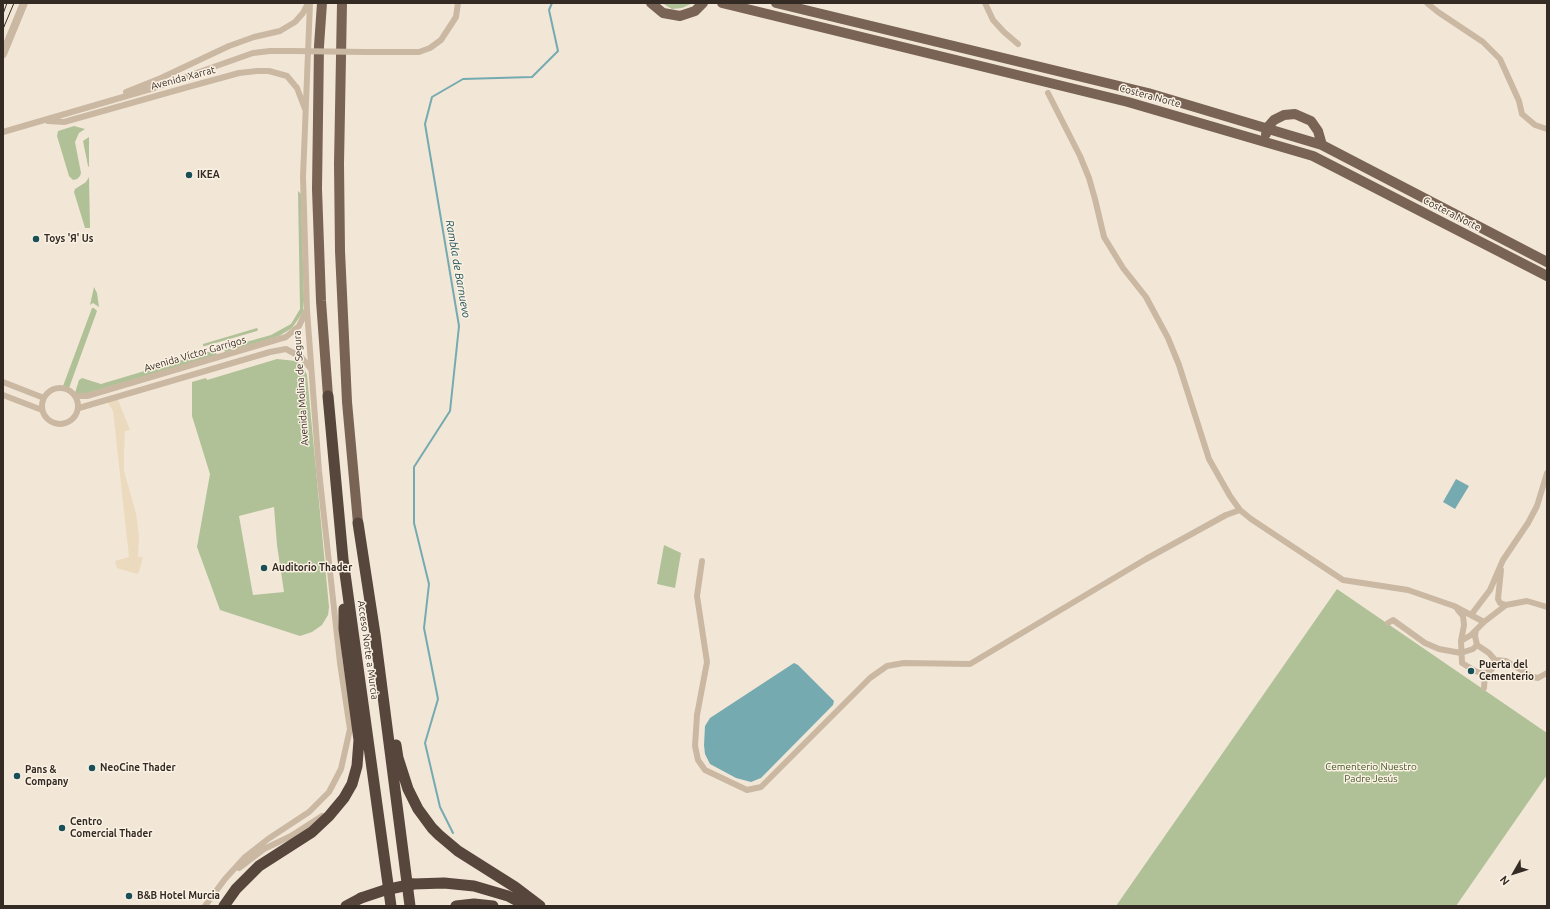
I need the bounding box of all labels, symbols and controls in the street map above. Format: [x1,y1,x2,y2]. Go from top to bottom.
street label: Avenida Xarrat [150,64,216,92]
street label: Costera Norte [1118,82,1182,110]
place label: IKEA [197,169,220,181]
marker: IKEA [184,170,194,180]
street label: Costera Norte [1421,194,1483,234]
water label: Rambla de Barnuevo [443,219,473,319]
place label: Toys 'Я' Us [44,233,93,245]
marker: Toys 'Я' Us [31,234,41,244]
street label: Avenida Molina de Segura [291,330,311,446]
street label: Avenida Víctor Garrigos [143,334,247,374]
place label: Auditorio Thader [272,562,352,574]
marker: Auditorio Thader [259,563,269,573]
street label: Acceso Norte a Murcia [355,600,381,700]
place label: Puerta del Cementerio [1479,659,1534,682]
marker: Puerta del Cementerio [1466,666,1476,676]
park label: Cementerio Nuestro Padre Jesús [1325,761,1417,784]
place label: NeoCine Thader [100,762,176,774]
marker: NeoCine Thader [87,763,97,773]
place label: Pans & Company [25,764,68,788]
marker: Pans & Company [12,771,22,781]
place label: Centro Comercial Thader [70,816,152,840]
marker: Centro Comercial Thader [57,823,67,833]
north arrow [1494,853,1534,893]
text: N [1497,874,1512,888]
place label: B&B Hotel Murcia [137,890,220,902]
marker: B&B Hotel Murcia [124,891,134,901]

